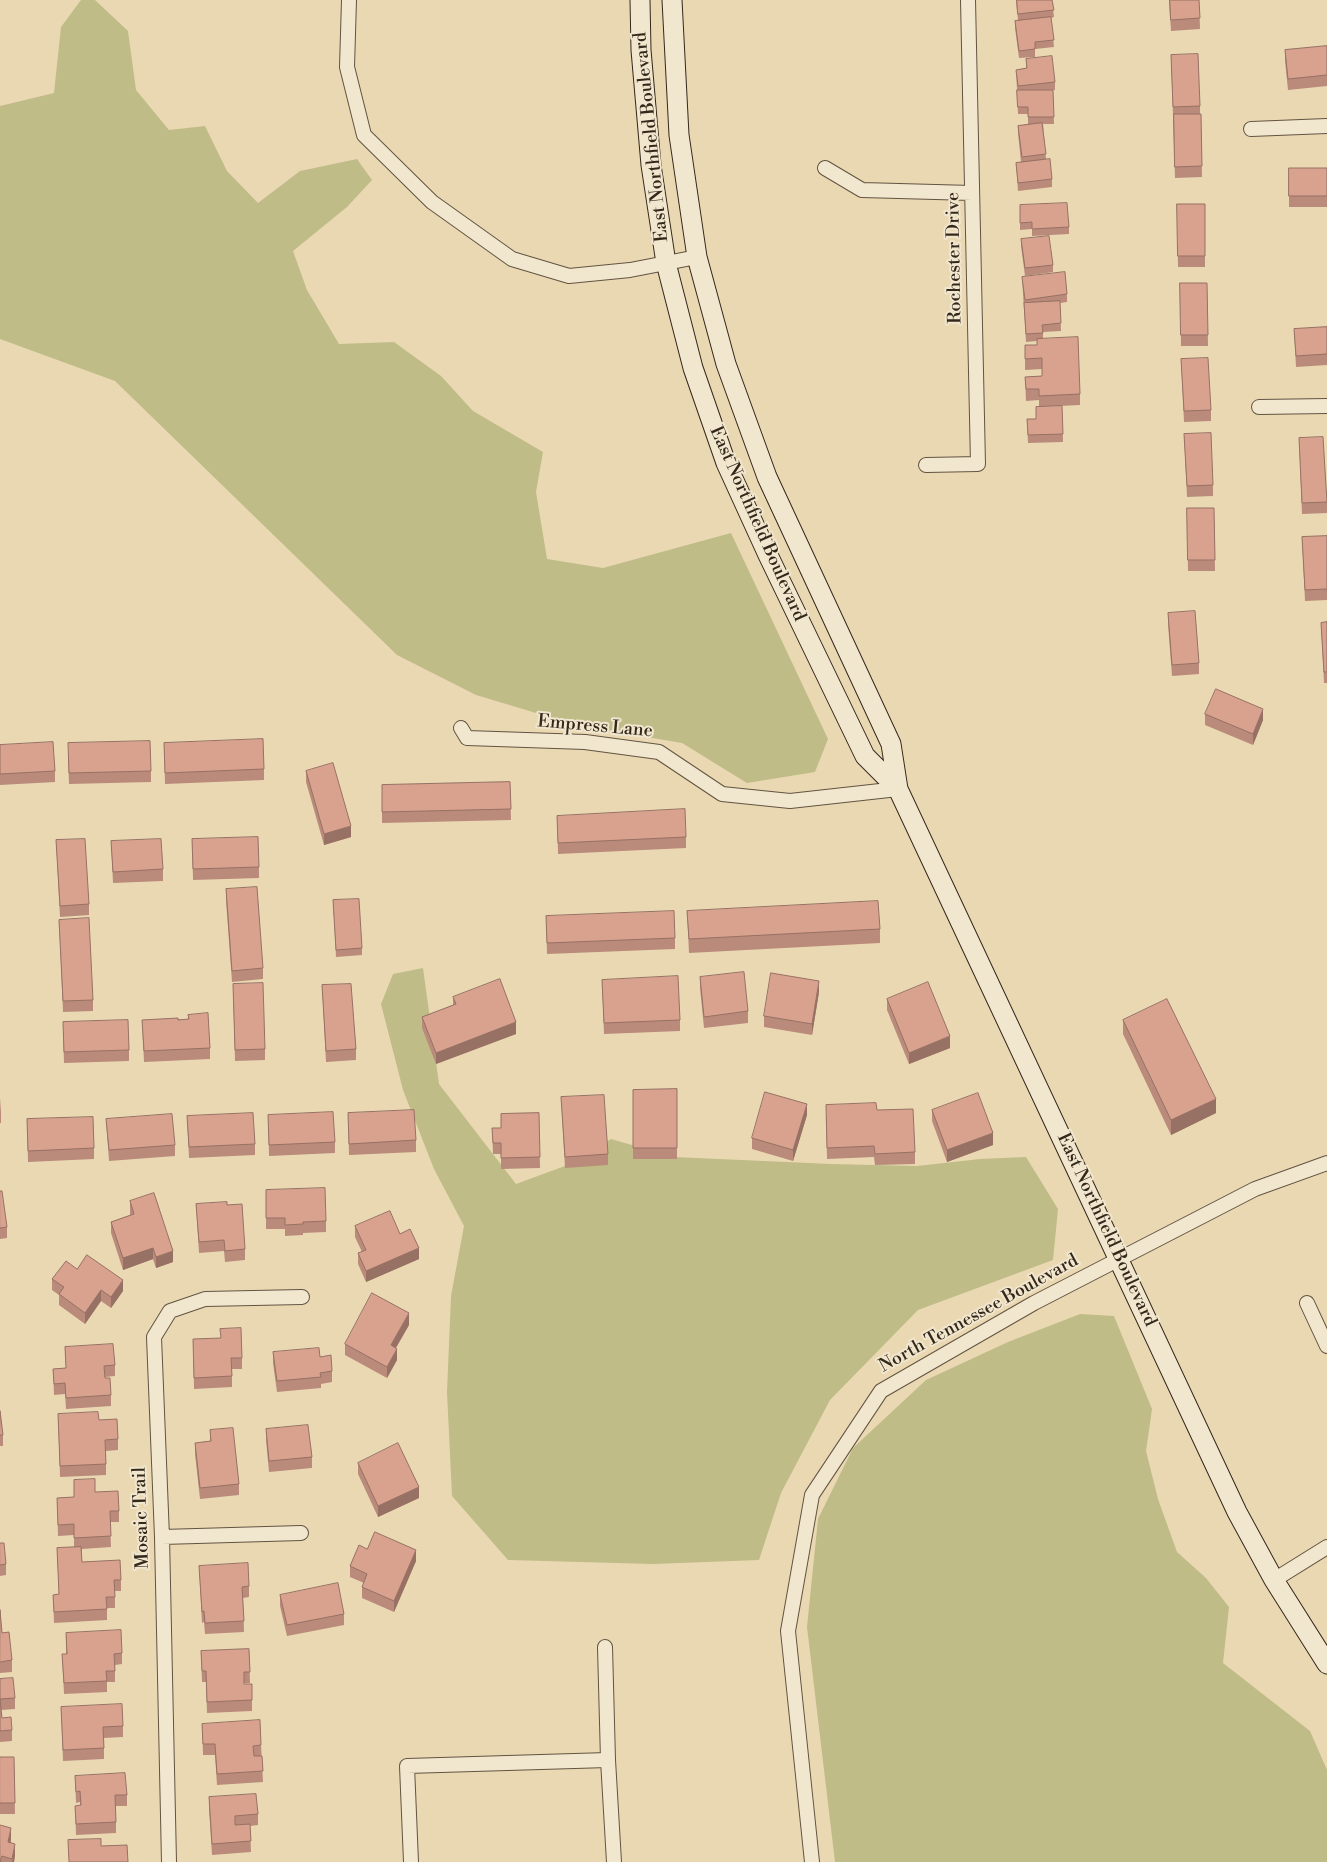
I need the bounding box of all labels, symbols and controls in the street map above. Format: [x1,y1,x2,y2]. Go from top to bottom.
street label: East Northfield Boulevard [630,31,674,243]
street label: Rochester Drive [943,192,967,324]
street label: East Northfield Boulevard [704,423,810,625]
street label: Empress Lane [536,711,654,743]
street label: East Northfield Boulevard [1052,1130,1160,1330]
street label: North Tennessee Boulevard [876,1250,1082,1378]
street label: Mosaic Trail [129,1467,155,1569]

